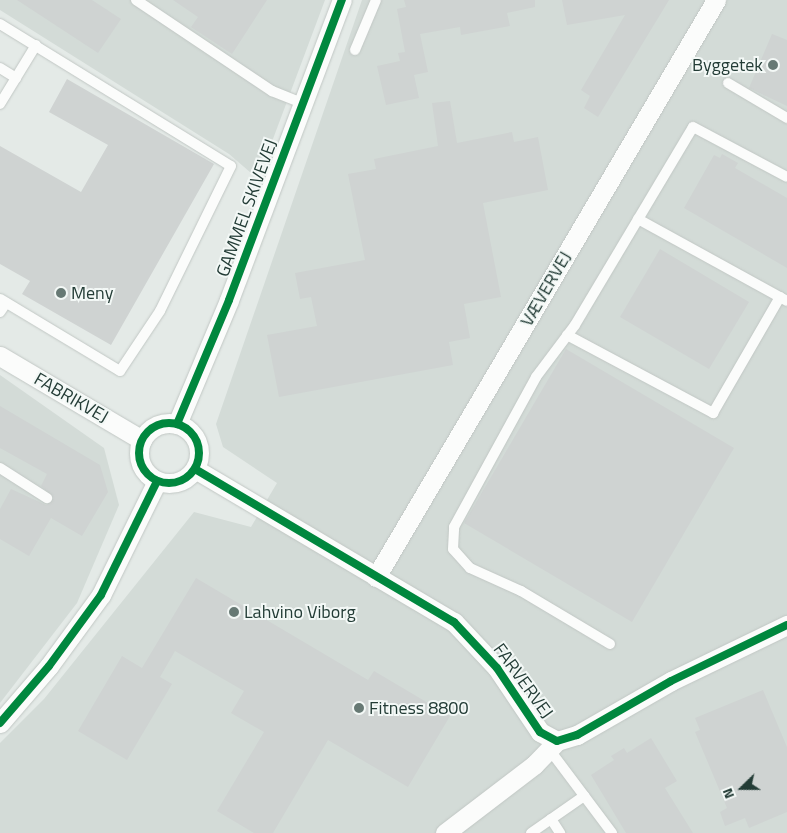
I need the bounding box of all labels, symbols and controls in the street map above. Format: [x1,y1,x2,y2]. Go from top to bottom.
place label: Byggetek [692,54,763,76]
marker: Byggetek [767,59,779,71]
street label: GAMMEL SKIVEVEJ [212,136,282,280]
street label: VÆVERVEJ [516,248,576,330]
place label: Meny [71,282,113,304]
marker: Meny [55,287,67,299]
street label: FABRIKVEJ [30,368,112,428]
place label: Lahvino Viborg [244,601,356,623]
marker: Lahvino Viborg [228,606,240,618]
street label: FARVERVEJ [489,639,557,723]
place label: Fitness 8800 [369,697,469,719]
marker: Fitness 8800 [353,702,365,714]
north arrow [717,763,767,813]
text: N [716,785,739,802]

